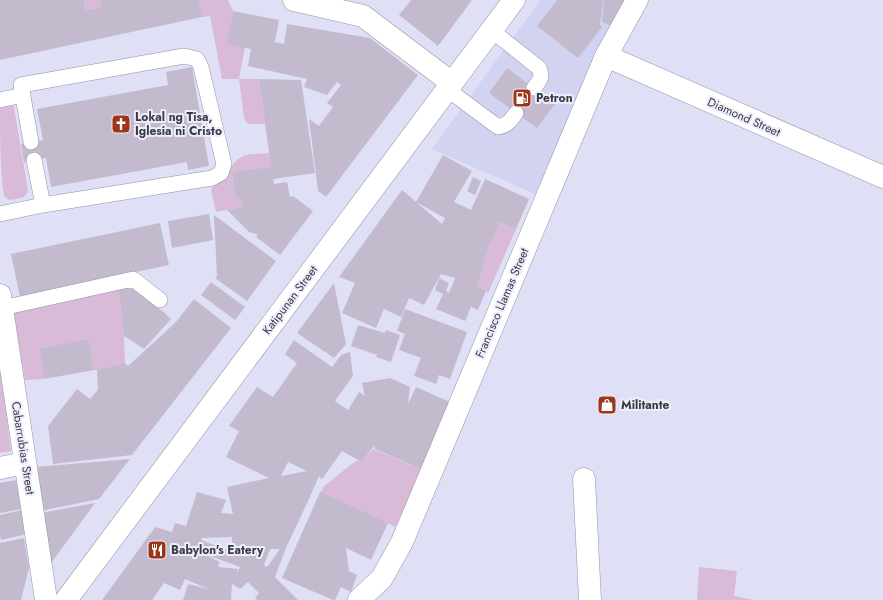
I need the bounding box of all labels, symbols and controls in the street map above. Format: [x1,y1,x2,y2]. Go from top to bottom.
fuel station icon: Petron [511,87,533,109]
place label: Petron [536,89,573,107]
street label: Diamond Street [705,93,784,141]
place label: Lokal ng Tisa, Iglesia ni Cristo [135,108,222,140]
church icon: Lokal ng Tisa, Iglesia ni Cristo [110,113,132,135]
street label: Francisco Llamas Street [471,245,533,361]
street label: Katipunan Street [258,262,322,338]
shop icon: Militante [596,394,618,416]
place label: Militante [621,396,670,414]
street label: Cabarrubias Street [7,400,39,496]
restaurant icon: Babylon's Eatery [146,539,168,561]
place label: Babylon's Eatery [171,541,264,559]

